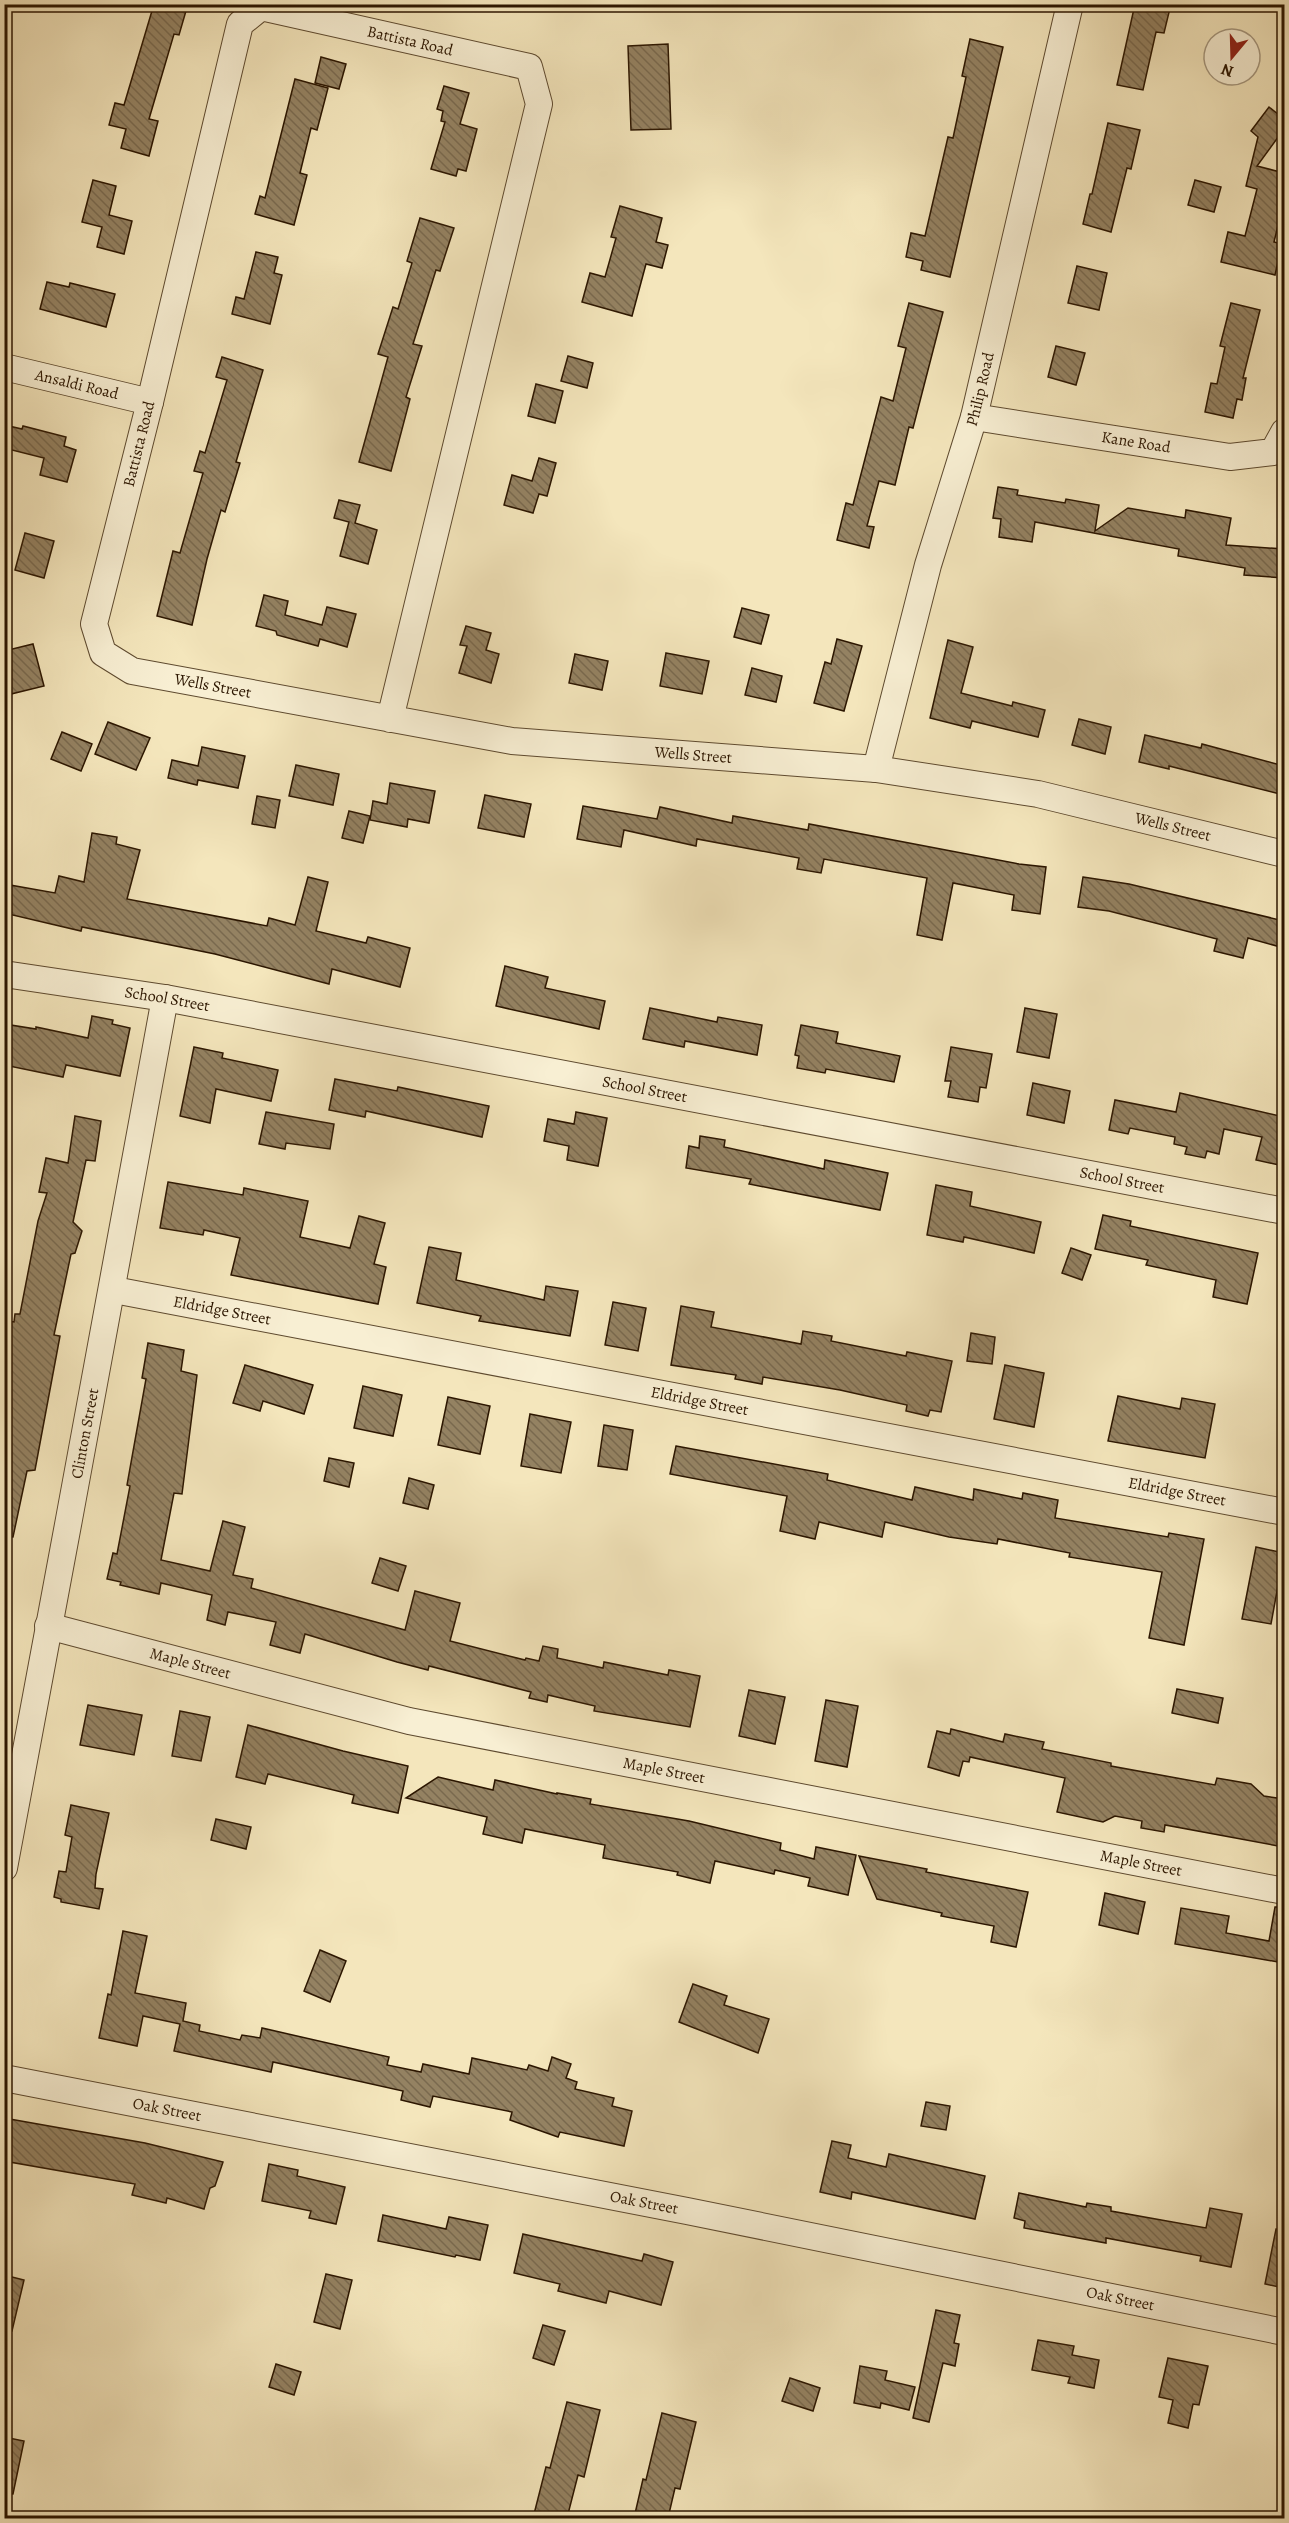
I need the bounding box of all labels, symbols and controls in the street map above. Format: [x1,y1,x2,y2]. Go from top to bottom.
street label: Battista Road [365,20,456,62]
north arrow [1202,27,1262,87]
text: N [1218,58,1237,83]
street label: Philip Road [961,350,1000,429]
street label: Ansaldi Road [32,364,121,405]
street label: Battista Road [118,398,160,489]
street label: Kane Road [1100,426,1173,459]
street label: Wells Street [172,668,253,704]
street label: Wells Street [653,741,733,769]
street label: Wells Street [1132,807,1213,847]
street label: School Street [123,981,211,1017]
street label: School Street [600,1070,689,1108]
street label: School Street [1078,1161,1166,1199]
street label: Eldridge Street [171,1290,273,1331]
street label: Eldridge Street [649,1381,750,1421]
street label: Clinton Street [66,1386,104,1481]
street label: Eldridge Street [1126,1472,1228,1512]
street label: Maple Street [147,1642,233,1685]
street label: Maple Street [621,1752,707,1789]
street label: Maple Street [1098,1845,1184,1882]
street label: Oak Street [131,2092,203,2127]
street label: Oak Street [608,2185,680,2220]
street label: Oak Street [1084,2281,1156,2316]

